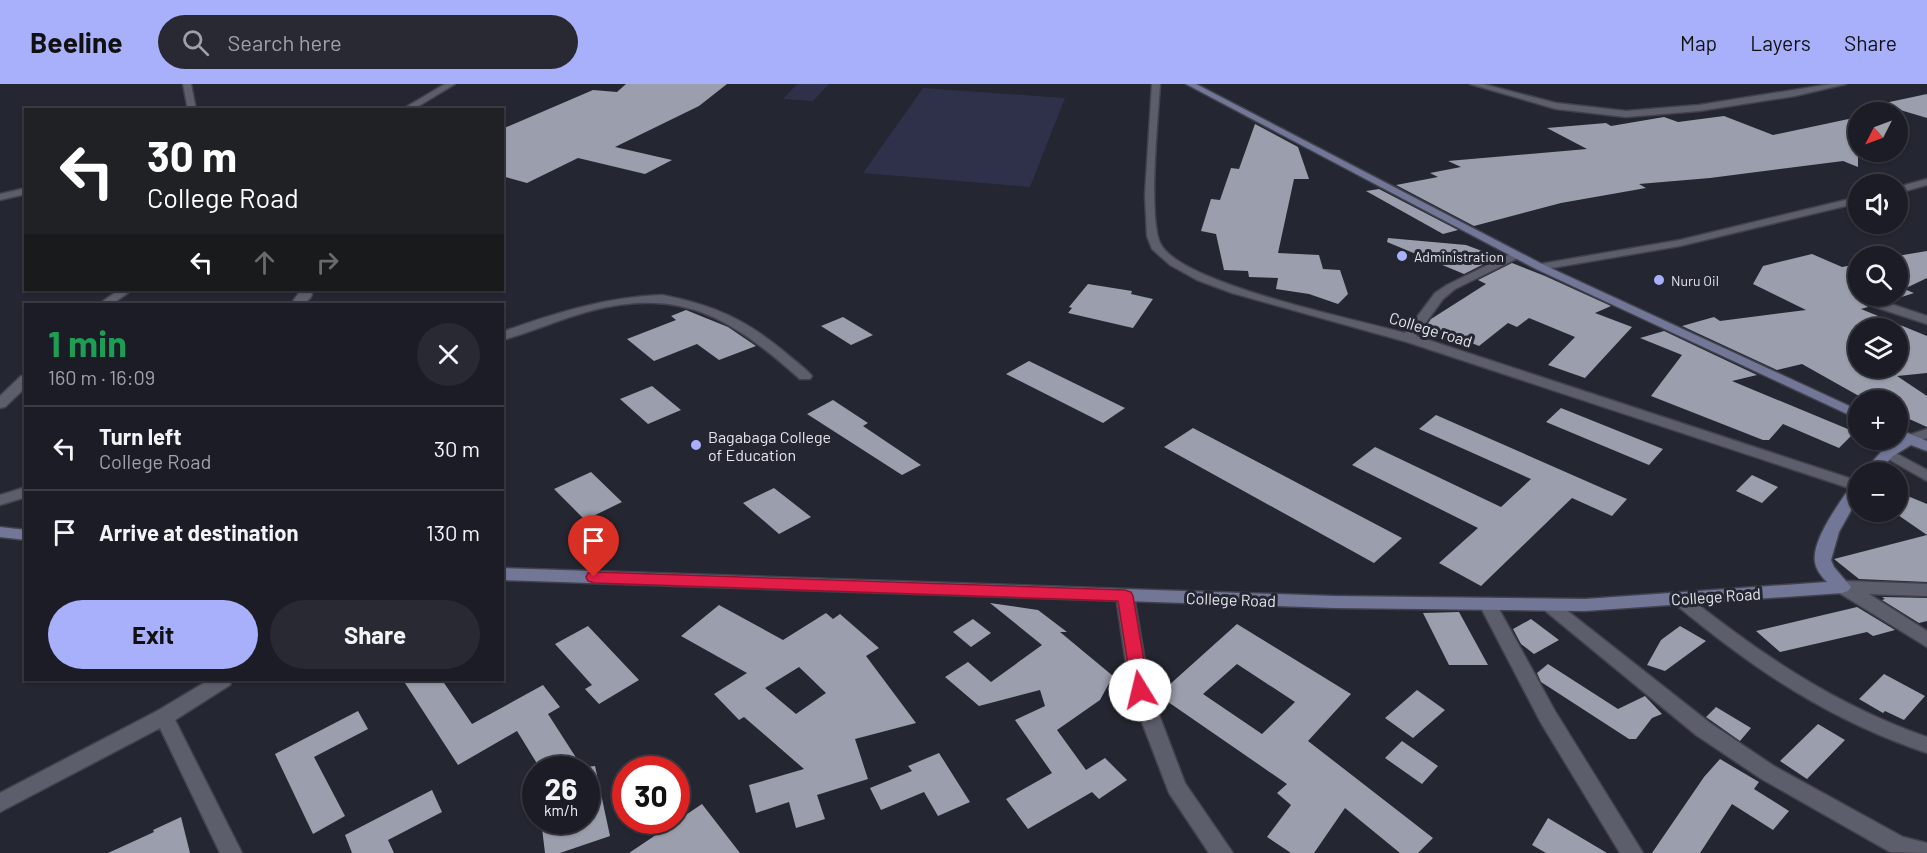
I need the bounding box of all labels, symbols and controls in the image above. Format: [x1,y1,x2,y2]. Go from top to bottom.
search box [158,15,578,69]
text: Beeline [30,25,122,59]
icon: search [179,26,212,59]
text: Search here [227,29,342,55]
text: Map [1680,30,1717,55]
text: Layers [1750,30,1811,55]
text: Share [1844,30,1897,55]
north arrow [1848,102,1908,162]
map controls [1848,102,1908,522]
text: 30 m [147,130,237,180]
icon: left [48,132,126,210]
button: sound [1848,174,1908,234]
text: College Road [147,181,299,213]
icon: left [185,246,218,279]
icon: ahead [248,246,281,279]
icon: right [311,246,344,279]
button: search [1848,246,1908,306]
place label: Administration [1414,248,1504,265]
marker: Administration [1395,249,1409,263]
place label: Nuru Oil [1671,272,1719,289]
marker: Nuru Oil [1652,273,1666,287]
street label: College road [1387,307,1475,351]
button: layers [1848,318,1908,378]
text: 1 min [48,321,127,364]
button: close [417,323,480,386]
text: 160 m · 16:09 [48,365,155,389]
button: + [1848,390,1908,450]
text: Turn left [99,423,182,449]
place label: Bagabaga College of Education [708,427,831,464]
icon: left [48,432,81,465]
text: 30 m [434,435,480,461]
marker: Bagabaga College of Education [689,438,703,452]
text: College Road [99,449,211,473]
button: − [1848,462,1908,522]
pin [568,515,619,577]
icon: arrive [48,516,81,549]
text: Arrive at destination [99,519,298,545]
text: 130 m [426,519,480,545]
icon: arrive [577,524,610,557]
street label: College Road [1670,583,1762,609]
street label: College Road [1186,588,1276,610]
button: Exit [48,600,258,669]
button: Share [270,600,480,669]
position arrow [1108,658,1172,722]
speed limit sign: 30 [612,756,690,834]
text: 26 [545,770,577,806]
text: km/h [544,801,578,819]

